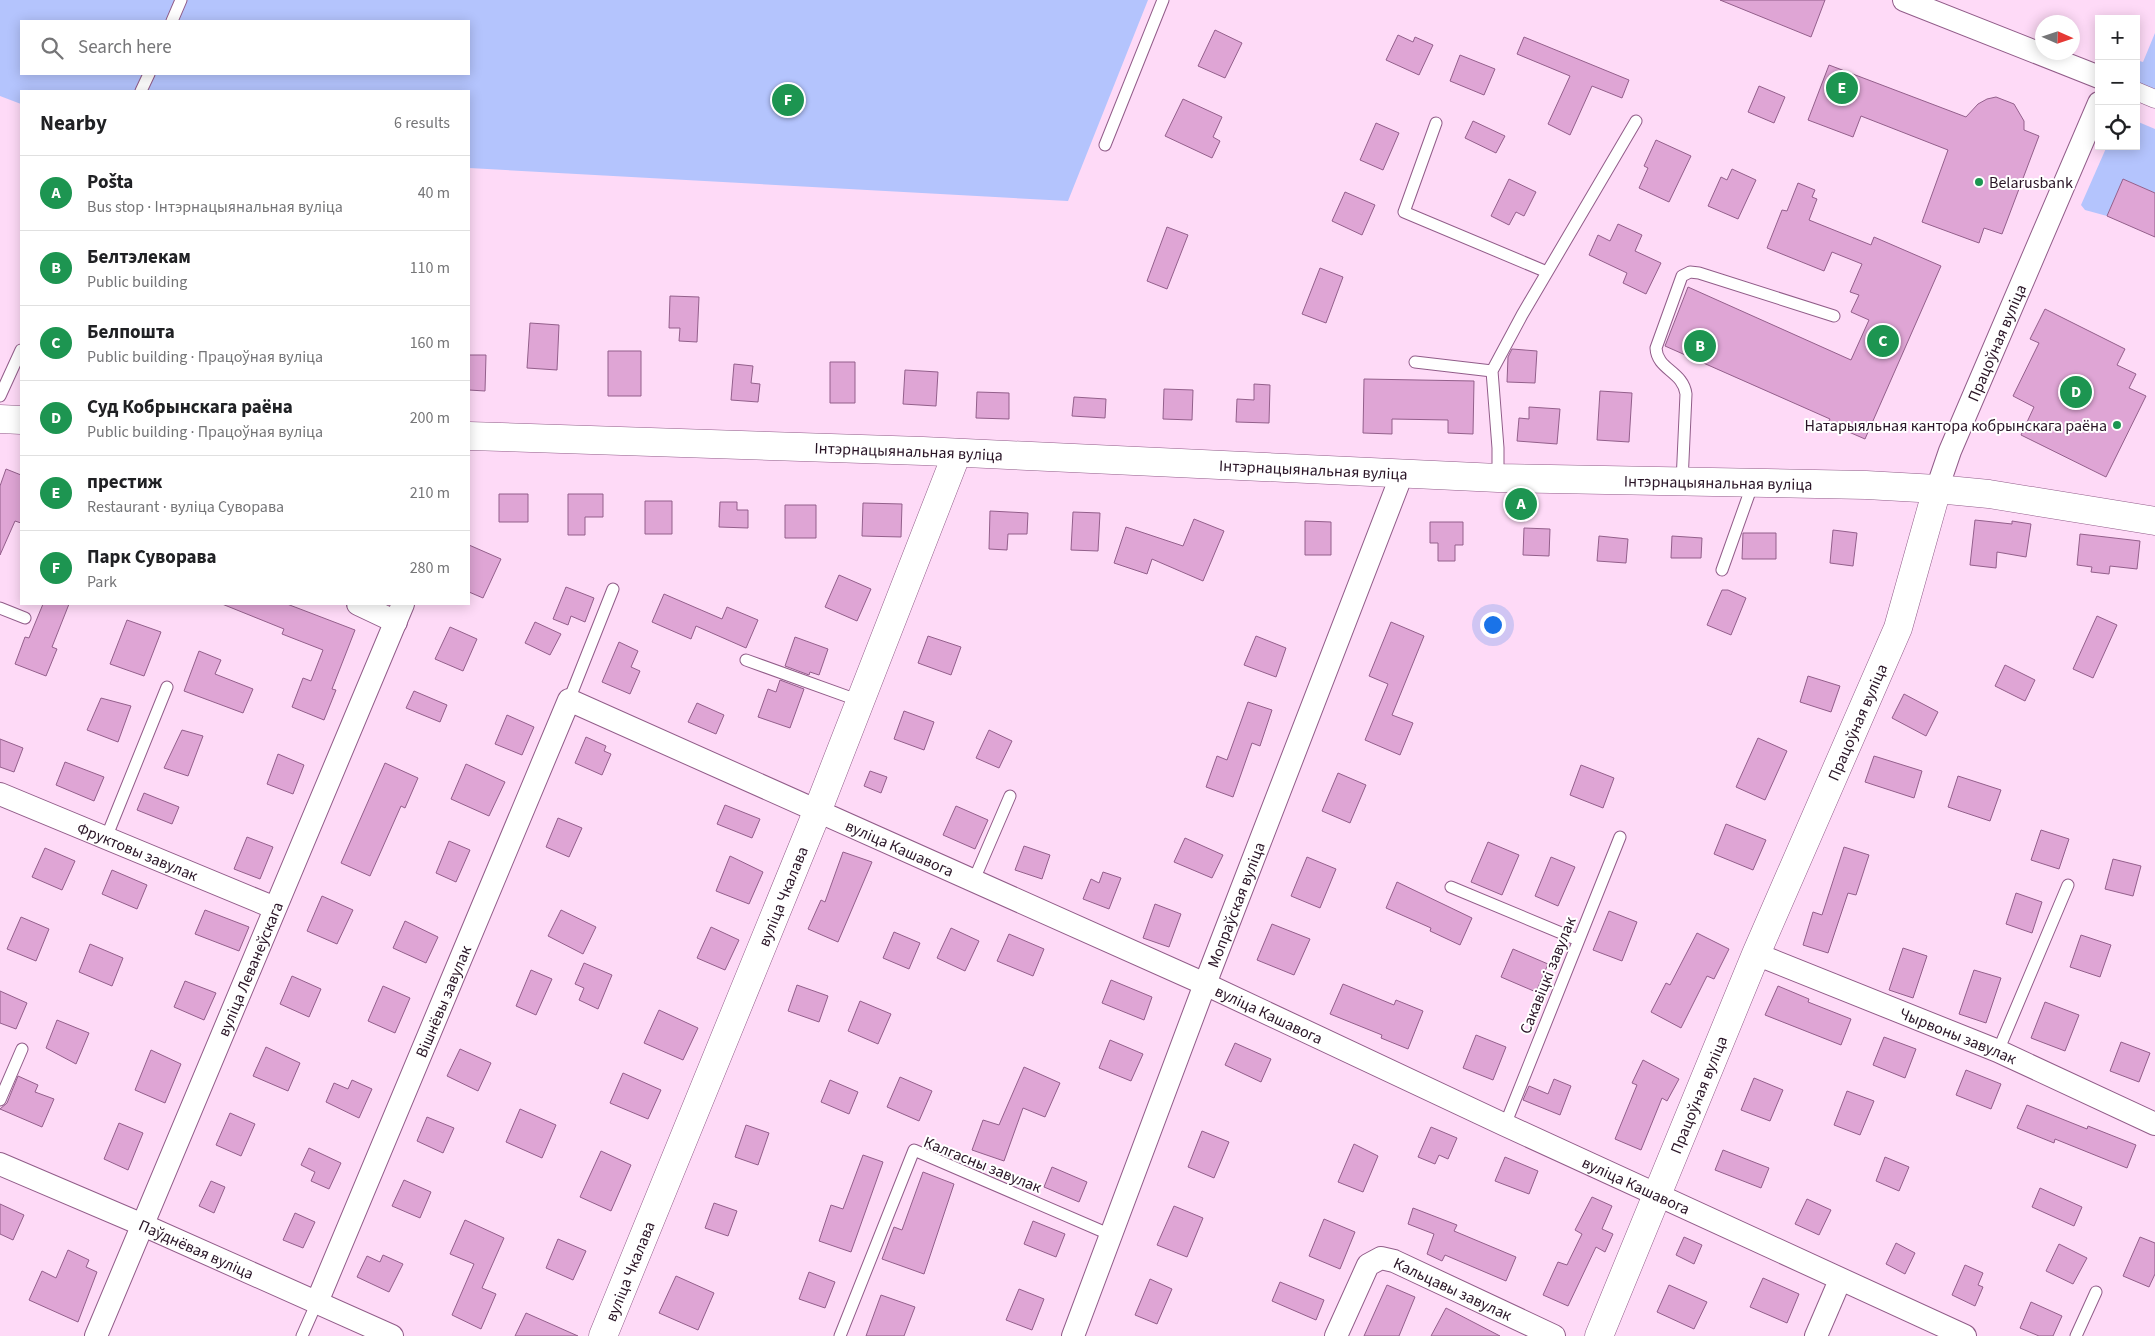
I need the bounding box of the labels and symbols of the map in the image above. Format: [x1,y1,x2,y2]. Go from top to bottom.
north arrow [2035,15,2080,60]
pin: E [1826,69,1858,107]
pin: F [772,81,804,119]
place label: Belarusbank [1989,172,2073,194]
marker: Belarusbank [1973,176,1985,188]
street label: Працоўная вуліца [1962,281,2032,405]
pin: C [1867,322,1899,360]
pin: B [1684,327,1716,365]
pin: D [2060,373,2092,411]
place label: Натарыяльная кантора кобрынскага раёна [1805,415,2107,437]
marker: Натарыяльная кантора кобрынскага раёна [2111,419,2123,431]
street label: Інтэрнацыянальная вуліца [814,437,1003,467]
street label: Інтэрнацыянальная вуліца [1219,455,1408,486]
street label: Інтэрнацыянальная вуліца [1624,470,1813,496]
pin: A [1505,485,1537,523]
your location [1480,612,1506,638]
street label: Працоўная вуліца [1823,660,1893,784]
street label: вуліца Кашавога [842,815,957,882]
street label: Фруктовы завулак [73,817,201,887]
street label: Мопраўская вуліца [1202,839,1271,971]
street label: вуліца Чкалава [753,843,814,950]
street label: вуліца Леванеўскага [213,899,289,1040]
street label: Сакавіцкі завулак [1514,914,1581,1037]
street label: Вішнёвы завулак [411,942,477,1061]
street label: вуліца Кашавога [1211,980,1326,1050]
street label: Чырвоны завулак [1896,1003,2020,1070]
street label: Працоўная вуліца [1665,1033,1733,1157]
street label: Калгасны завулак [920,1131,1045,1199]
street label: вуліца Кашавога [1578,1152,1693,1220]
street label: Паўднёвая вуліца [135,1214,257,1285]
street label: вуліца Чкалава [600,1218,661,1325]
street label: Кальцавы завулак [1390,1252,1515,1327]

